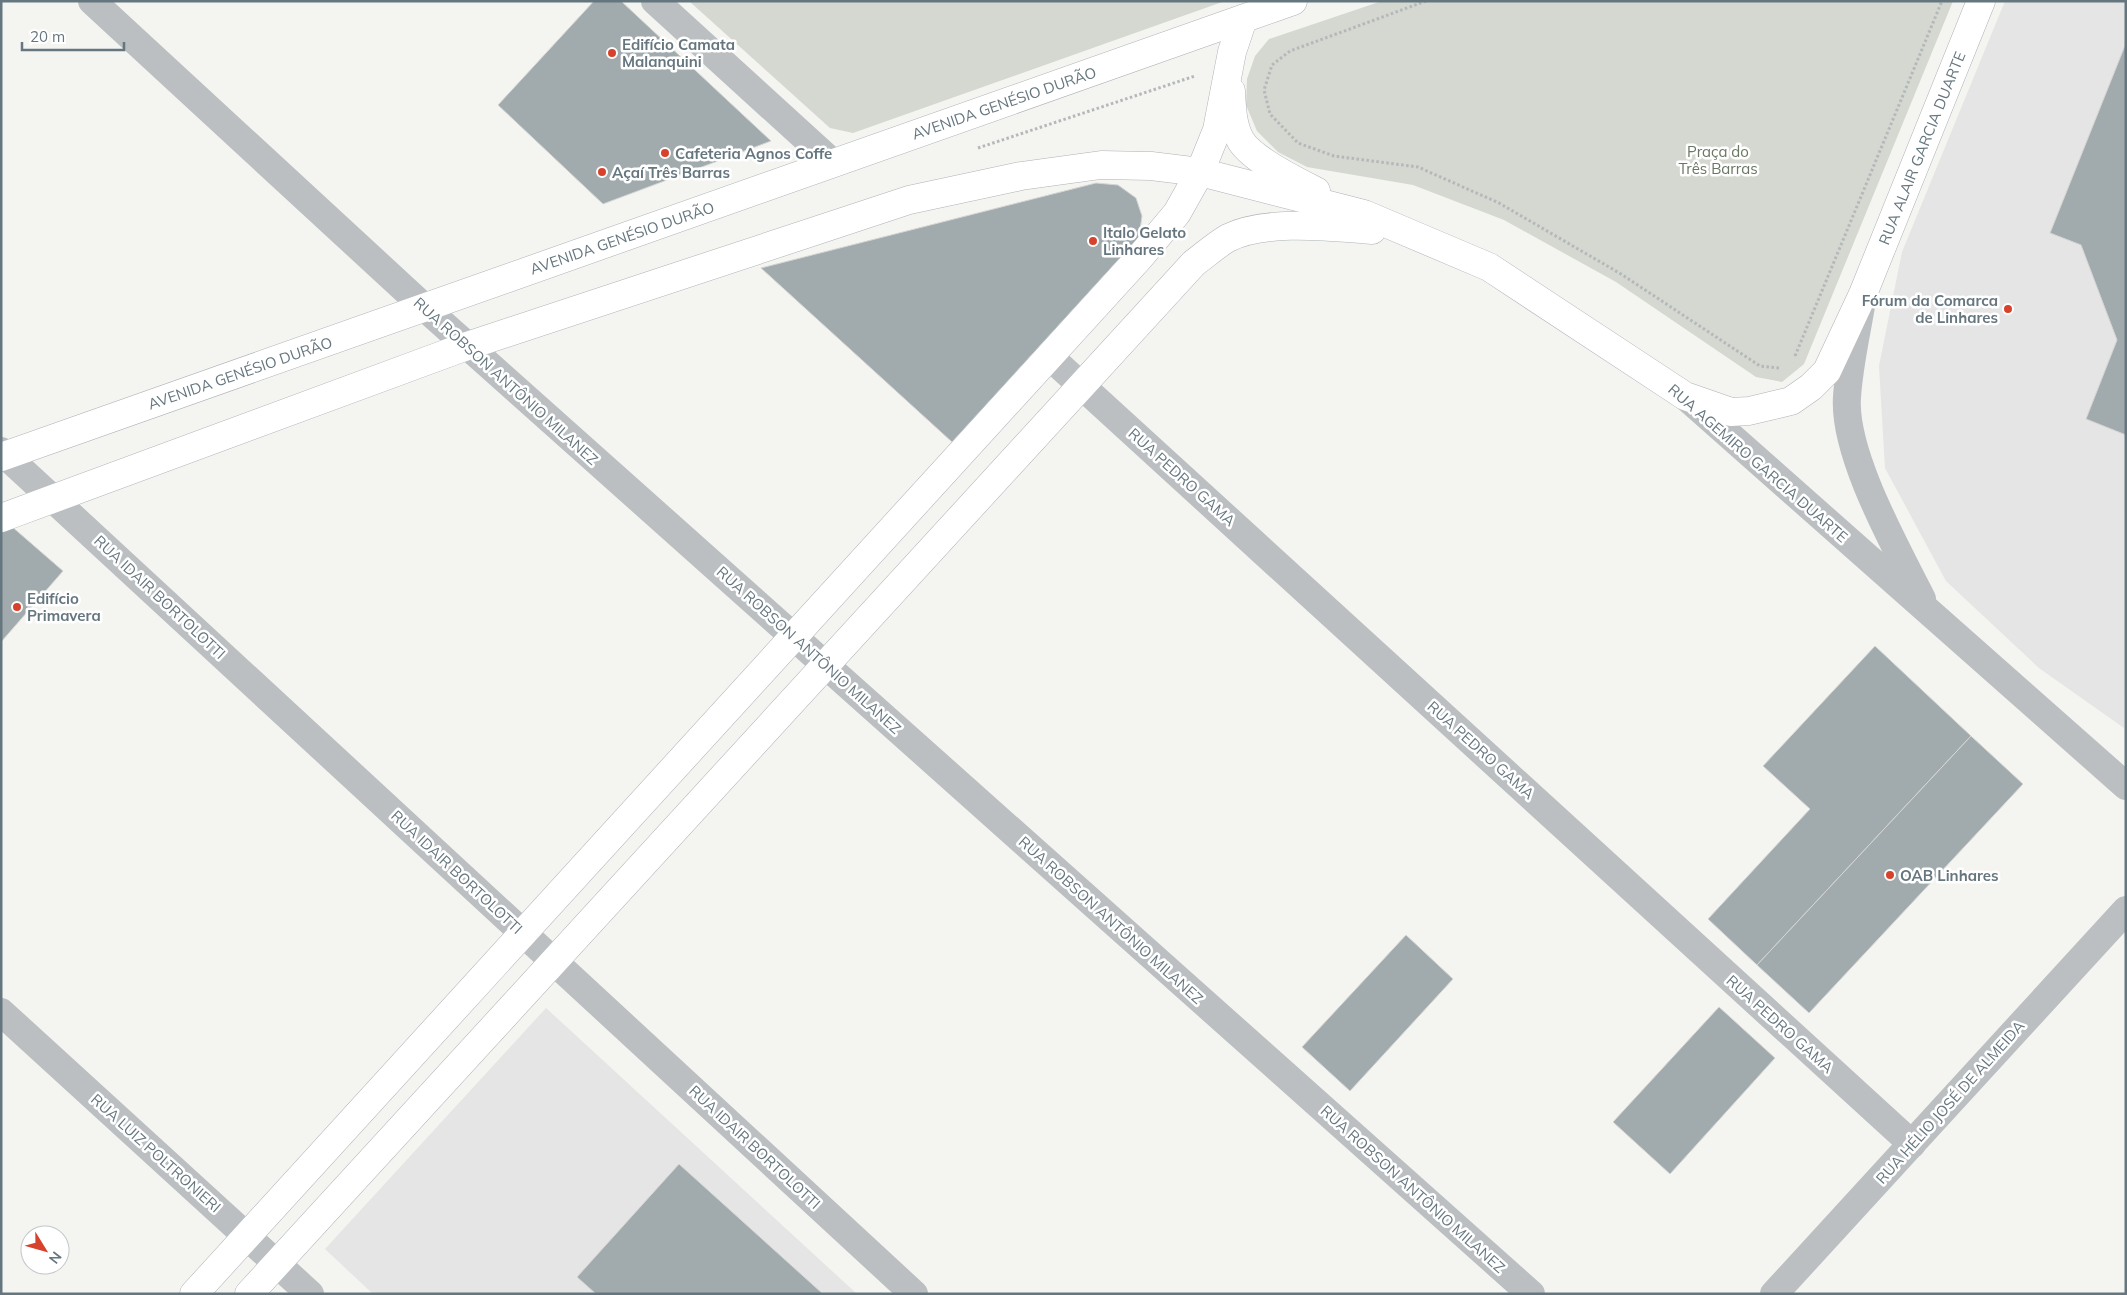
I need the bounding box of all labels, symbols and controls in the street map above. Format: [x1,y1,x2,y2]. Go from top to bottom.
scale bar [22,20,125,52]
text: 20 m [30,27,65,46]
place label: Edifício Camata Malanquini [622,35,735,71]
marker: Edifício Camata Malanquini [606,47,618,59]
street label: RUA ALAIR GARCIA DUARTE [1874,48,1970,247]
street label: AVENIDA GENÉSIO DURÃO [909,62,1099,144]
park label: Praça do Três Barras [1678,142,1758,178]
place label: Cafeteria Agnos Coffe [675,144,832,163]
marker: Cafeteria Agnos Coffe [659,147,671,159]
place label: Açaí Três Barras [612,163,730,182]
marker: Açaí Três Barras [596,166,608,178]
street label: AVENIDA GENÉSIO DURÃO [527,197,717,279]
place label: Italo Gelato Linhares [1103,223,1186,259]
marker: Italo Gelato Linhares [1087,235,1099,247]
place label: Fórum da Comarca de Linhares [1862,291,1998,327]
street label: RUA ROBSON ANTÔNIO MILANEZ [410,293,602,469]
marker: Fórum da Comarca de Linhares [2002,303,2014,315]
street label: AVENIDA GENÉSIO DURÃO [145,332,335,414]
street label: RUA AGEMIRO GARCIA DUARTE [1664,380,1852,546]
street label: RUA PEDRO GAMA [1124,424,1240,530]
street label: RUA IDAIR BORTOLOTTI [90,531,230,663]
street label: RUA ROBSON ANTÔNIO MILANEZ [713,562,905,738]
place label: Edifício Primavera [27,589,101,625]
marker: Edifício Primavera [11,601,23,613]
street label: RUA PEDRO GAMA [1423,697,1539,803]
street label: RUA IDAIR BORTOLOTTI [387,806,527,938]
street label: RUA ROBSON ANTÔNIO MILANEZ [1015,832,1207,1008]
place label: OAB Linhares [1900,866,1999,885]
marker: OAB Linhares [1884,869,1896,881]
street label: RUA PEDRO GAMA [1722,971,1838,1077]
street label: RUA HÉLIO JOSÉ DE ALMEIDA [1872,1016,2028,1188]
street label: RUA IDAIR BORTOLOTTI [685,1081,825,1213]
street label: RUA LUIZ POLTRONIERI [87,1090,225,1216]
street label: RUA ROBSON ANTÔNIO MILANEZ [1317,1101,1509,1277]
north arrow [20,1225,70,1275]
text: N [45,1248,66,1267]

